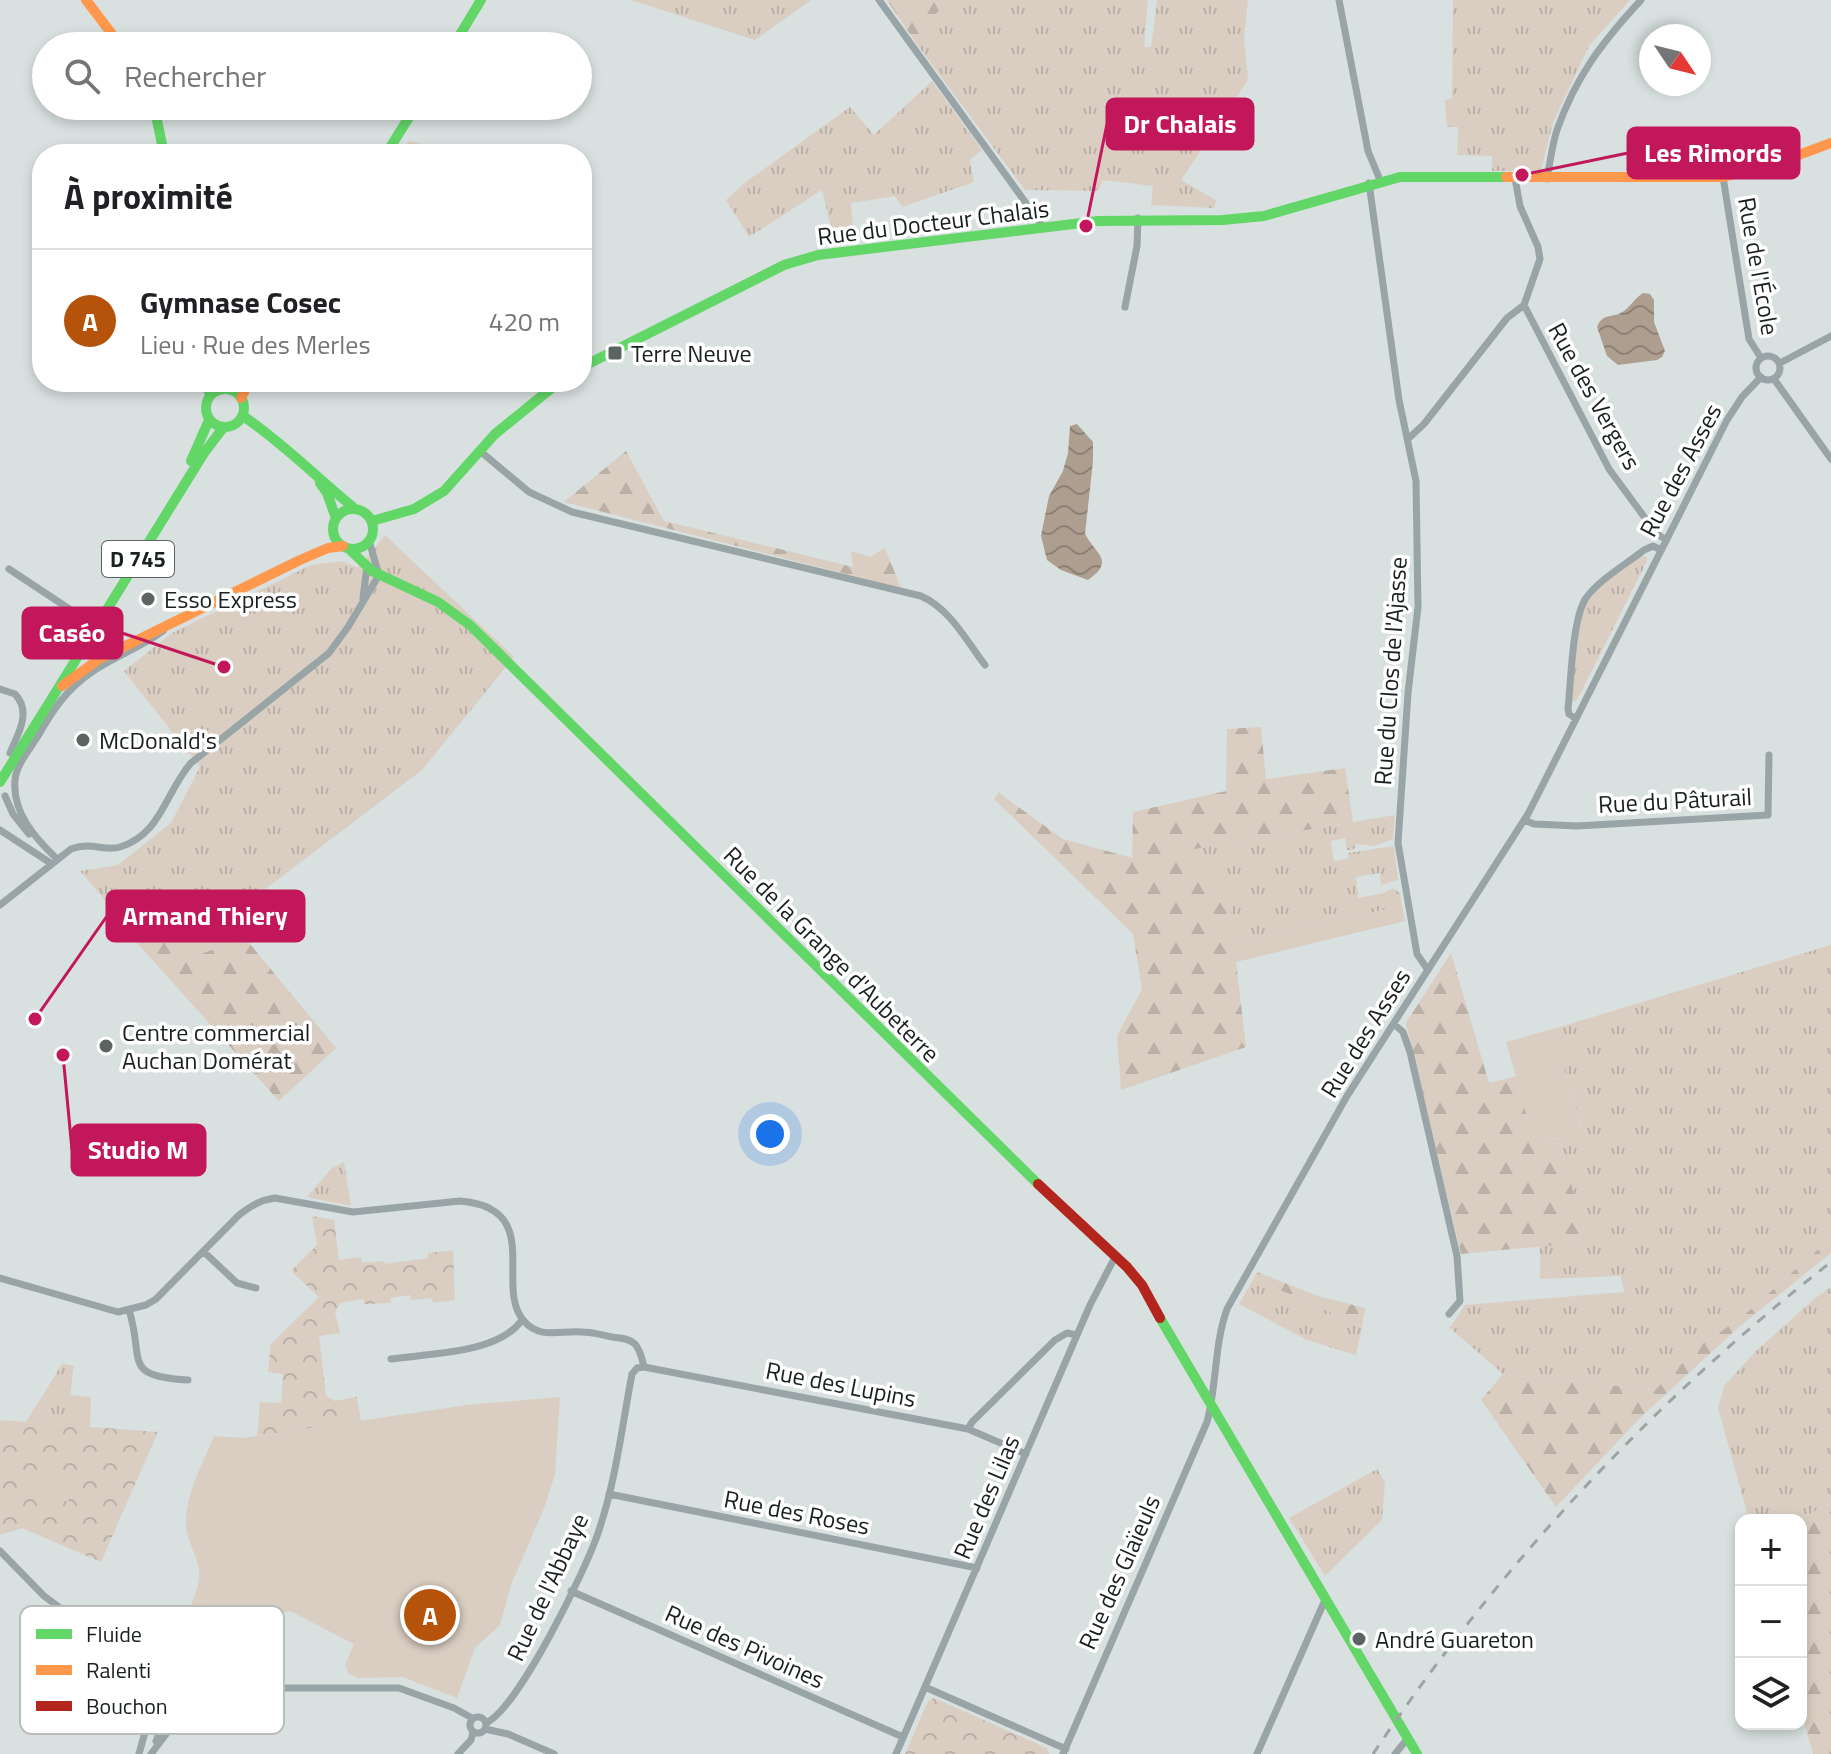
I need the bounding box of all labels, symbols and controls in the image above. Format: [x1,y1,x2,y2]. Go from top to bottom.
north arrow [1639,24,1711,96]
search box [32,32,592,120]
text: Rechercher [124,53,267,99]
icon: search [60,54,104,98]
callout: Dr Chalais [1107,99,1253,149]
text: Dr Chalais [1123,104,1237,143]
callout: Les Rimords [1628,128,1799,178]
text: Les Rimords [1644,133,1782,172]
text: À proximité [64,170,233,222]
street label: Rue du Docteur Chalais [815,190,1051,254]
street label: Rue de l'École [1729,194,1789,338]
text: Gymnase Cosec [140,279,341,325]
text: A [82,302,98,341]
text: 420 m [489,302,560,341]
street label: Rue des Vergers [1540,316,1650,476]
text: Lieu · Rue des Merles [140,325,371,364]
place label: Terre Neuve [631,335,752,371]
marker: Terre Neuve [606,344,624,362]
street label: Rue des Asses [1630,397,1730,543]
road number: D 745 [102,541,174,577]
street label: Rue du Clos de l'Ajasse [1364,556,1416,786]
place label: Esso Express [164,581,297,617]
marker: Esso Express [139,590,157,608]
callout: Caséo [23,608,122,658]
text: Caséo [39,613,105,652]
place label: McDonald's [99,722,217,758]
marker: McDonald's [74,731,92,749]
street label: Rue du Pâturail [1597,778,1753,822]
street label: Rue de la Grange d'Aubeterre [716,838,948,1070]
callout: Armand Thiery [107,891,304,941]
text: Armand Thiery [122,896,288,935]
street label: Rue des Asses [1311,962,1419,1104]
place label: Centre commercial Auchan Domérat [122,1014,310,1078]
marker: Centre commercial Auchan Domérat [97,1037,115,1055]
your location [750,1114,790,1154]
callout: Studio M [72,1125,205,1175]
text: Studio M [88,1130,188,1169]
street label: Rue des Lupins [763,1352,919,1416]
street label: Rue des Lilas [944,1429,1028,1565]
street label: Rue des Roses [721,1480,873,1544]
street label: Rue des Glaïeuls [1069,1489,1169,1655]
street label: Rue de l'Abbaye [497,1507,597,1667]
map controls [1735,1514,1807,1730]
button: + [1735,1514,1807,1586]
pin: A [404,1585,456,1645]
button: − [1735,1586,1807,1658]
street label: Rue des Pivoines [660,1595,830,1697]
legend [20,1606,284,1734]
text: Fluide [86,1617,142,1651]
place label: André Guareton [1375,1621,1534,1657]
marker: André Guareton [1350,1630,1368,1648]
text: Ralenti [86,1653,151,1687]
button: layers [1735,1658,1807,1730]
text: Bouchon [86,1689,168,1723]

